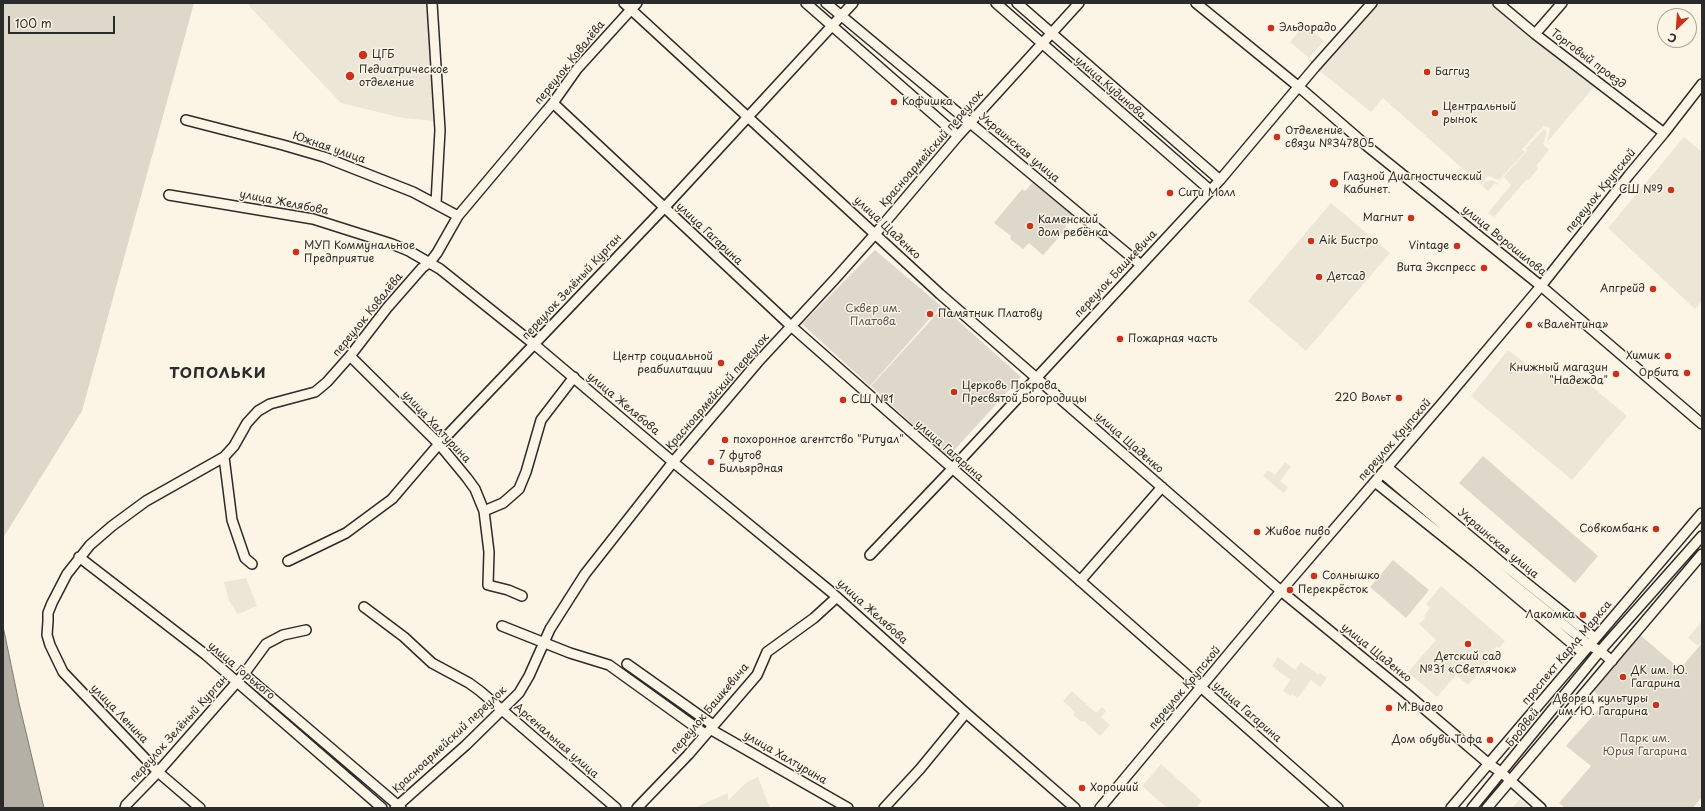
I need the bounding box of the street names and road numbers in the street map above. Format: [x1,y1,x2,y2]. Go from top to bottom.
street label: переулок Ковалёва [532,18,608,108]
street label: Торговый проезд [1548,26,1628,92]
street label: улица Кудинова [1072,54,1148,122]
street label: Красноармейский переулок [878,88,986,210]
street label: Украинская улица [976,110,1062,186]
street label: Южная улица [291,129,367,167]
street label: переулок Крупской [1563,146,1639,236]
street label: улица Желябова [238,188,330,218]
street label: улица Щаденко [851,194,923,262]
street label: улица Гагарина [673,200,745,268]
street label: улица Ворошилова [1459,203,1549,279]
street label: переулок Башкевича [1072,228,1160,320]
street label: переулок Зелёный Курган [519,231,625,343]
street label: переулок Ковалёва [330,270,406,360]
street label: Красноармейский переулок [664,331,772,453]
street label: улица Желябова [584,370,662,438]
street label: улица Халтурина [399,388,473,466]
street label: переулок Крупской [1356,396,1434,484]
street label: улица Щаденко [1092,410,1166,476]
street label: улица Гагарина [912,418,986,484]
street label: Украинская улица [1455,506,1541,582]
street label: улица Желябова [834,577,910,647]
street label: проспект Карла Маркса [1519,598,1615,708]
street label: улица Щаденко [1338,621,1414,685]
street label: улица Горького [205,639,277,703]
street label: переулок Крупской [1146,644,1224,732]
street label: переулок Башкевича [668,661,752,757]
street label: переулок Зелёный Курган [127,673,231,785]
street label: улица Гагарина [1210,679,1284,745]
street label: улица Ленина [88,682,150,746]
street label: Красноармейский переулок [390,684,510,796]
street label: Арсенальная улица [511,701,601,781]
street label: Бродвей [1504,706,1542,750]
street label: улица Халтурина [741,729,829,787]

